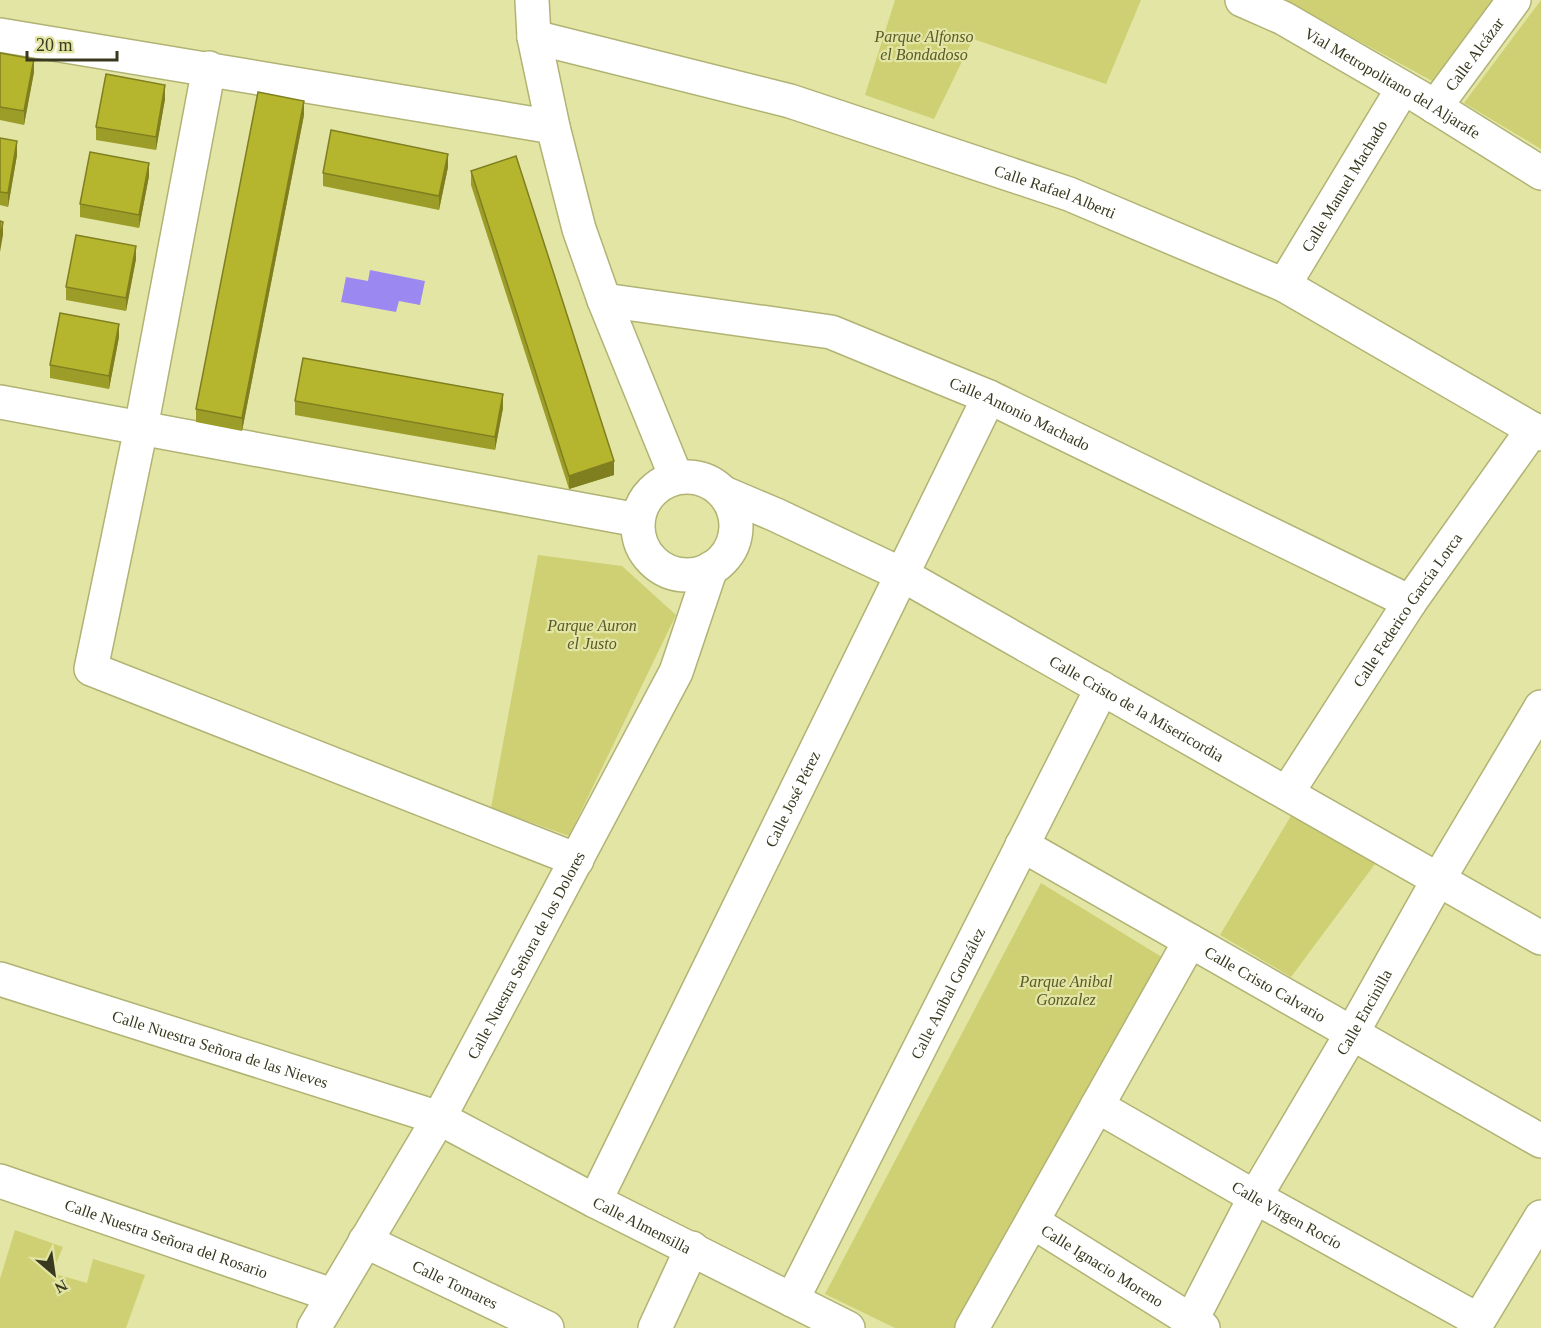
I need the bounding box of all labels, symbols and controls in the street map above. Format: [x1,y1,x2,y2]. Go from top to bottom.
street label: Calle Alcázar [1442,13,1507,94]
scale bar [27,24,117,62]
street label: Vial Metropolitano del Aljarafe [1302,24,1483,141]
park label: Parque Alfonso el Bondadoso [873,28,974,63]
text: 20 m [36,35,73,55]
street label: Calle Manuel Machado [1298,117,1390,254]
street label: Calle Rafael Alberti [992,161,1119,222]
street label: Calle Antonio Machado [947,373,1093,453]
street label: Calle Federico García Lorca [1349,530,1465,690]
park label: Parque Auron el Justo [546,617,637,652]
street label: Calle Cristo de la Misericordia [1047,652,1227,764]
street label: Calle José Pérez [761,748,823,850]
street label: Calle Nuestra Señora de los Dolores [464,848,588,1062]
street label: Calle Aníbal González [907,925,988,1062]
street label: Calle Cristo Calvario [1202,943,1329,1025]
street label: Calle Encinilla [1333,966,1395,1058]
park label: Parque Anibal Gonzalez [1019,973,1113,1008]
street label: Calle Nuestra Señora de las Nieves [110,1007,330,1091]
street label: Calle Virgen Rocío [1229,1177,1345,1252]
street label: Calle Almensilla [590,1193,694,1256]
street label: Calle Nuestra Señora del Rosario [63,1195,270,1281]
street label: Calle Ignacio Moreno [1038,1221,1167,1310]
north arrow [24,1244,84,1304]
street label: Calle Tomares [410,1257,501,1312]
text: N [51,1276,70,1297]

